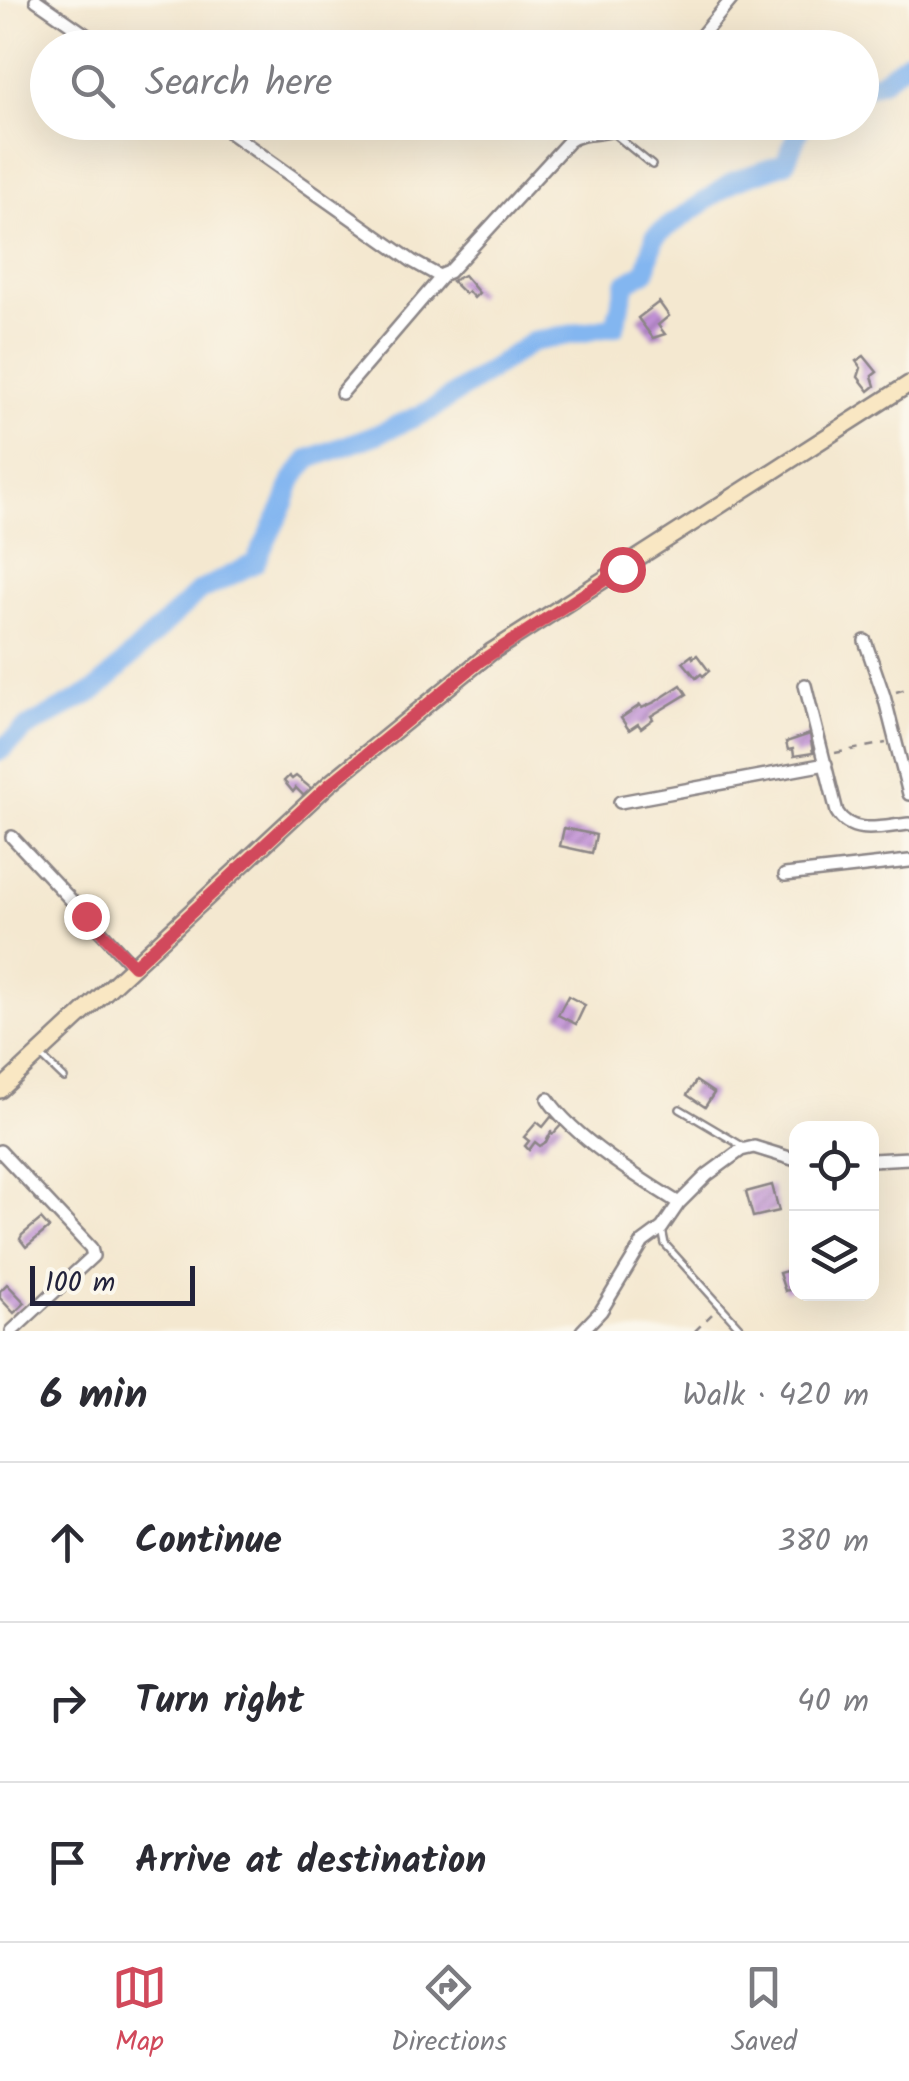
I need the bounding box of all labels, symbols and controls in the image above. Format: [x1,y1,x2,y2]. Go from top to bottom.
search box [30,30,879,140]
text: Search here [145,55,332,115]
icon: search [65,58,120,113]
route start [600,547,646,593]
route end [64,894,110,940]
map controls [789,1121,879,1301]
button: locate [789,1121,879,1211]
button: layers [789,1211,879,1301]
scale bar [30,1261,195,1306]
text: 100 m [45,1261,115,1306]
text: 6 min [40,1363,148,1430]
text: Walk · 420 m [682,1371,869,1422]
text: Continue [135,1512,282,1572]
icon: ahead [40,1515,95,1570]
text: 380 m [777,1517,869,1568]
text: Turn right [135,1672,304,1732]
icon: right [40,1675,95,1730]
text: 40 m [797,1677,869,1728]
text: Arrive at destination [135,1832,486,1892]
icon: arrive [40,1835,95,1890]
tab: Map [112,1960,167,2065]
tab: Directions [391,1960,507,2065]
tab: Saved [731,1960,797,2065]

